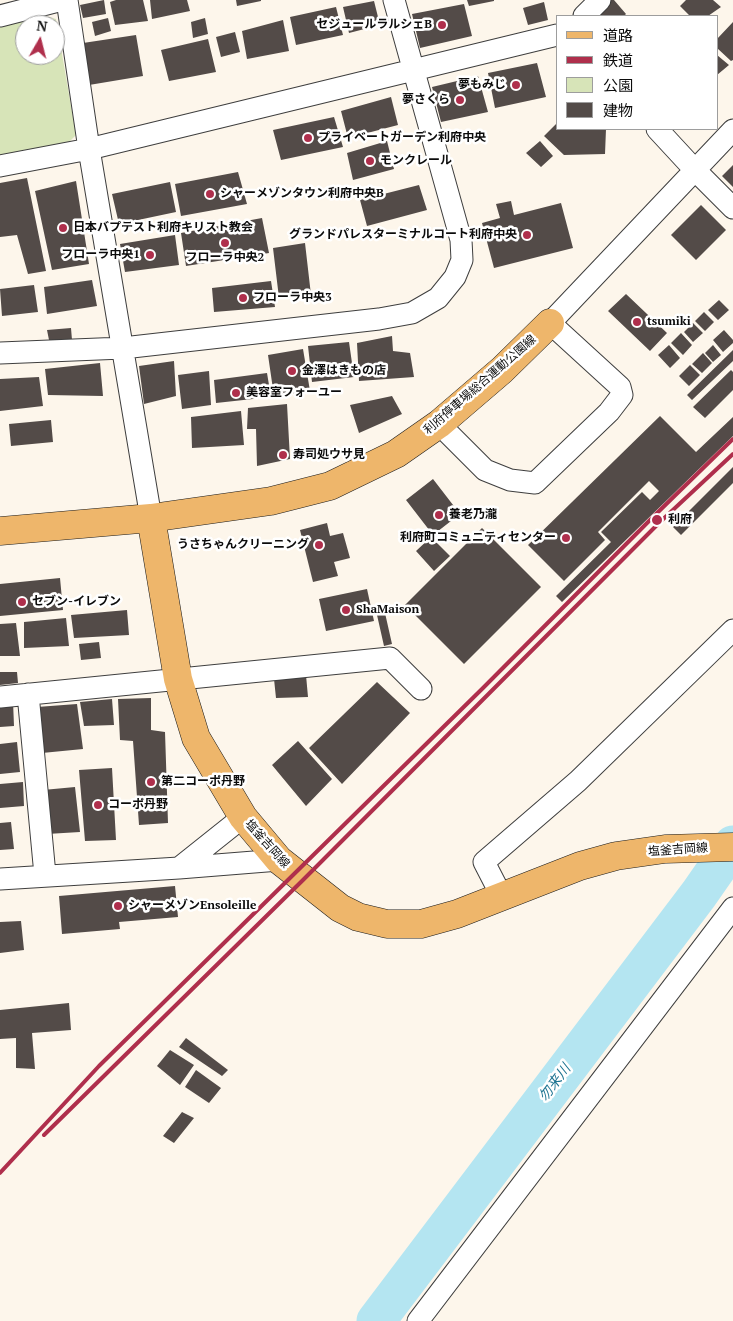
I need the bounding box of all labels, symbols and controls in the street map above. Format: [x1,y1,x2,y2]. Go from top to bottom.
north arrow [15,15,65,65]
text: N [35,15,49,36]
legend [556,15,718,130]
place label: セジュールラルシェB [316,18,432,32]
marker: セジュールラルシェB [436,19,448,31]
text: 道路 [603,25,633,45]
text: 鉄道 [603,50,633,70]
text: 公園 [603,75,633,95]
place label: 夢もみじ [458,78,506,92]
marker: 夢もみじ [510,79,522,91]
place label: 夢さくら [402,93,450,107]
marker: 夢さくら [454,94,466,106]
text: 建物 [603,100,633,120]
place label: プライベートガーデン利府中央 [318,131,486,145]
marker: プライベートガーデン利府中央 [302,132,314,144]
place label: モンクレール [380,154,452,168]
marker: モンクレール [364,155,376,167]
place label: シャーメゾンタウン利府中央B [220,187,384,201]
marker: シャーメゾンタウン利府中央B [204,188,216,200]
place label: 日本バプテスト利府キリスト教会 [73,221,253,235]
marker: 日本バプテスト利府キリスト教会 [57,222,69,234]
place label: グランドパレスターミナルコート利府中央 [289,228,517,242]
marker: グランドパレスターミナルコート利府中央 [521,229,533,241]
marker: フローラ中央2 [219,237,231,249]
place label: フローラ中央1 [61,248,140,262]
marker: フローラ中央1 [144,249,156,261]
place label: フローラ中央2 [186,251,264,265]
place label: フローラ中央3 [253,291,332,305]
marker: フローラ中央3 [237,292,249,304]
place label: tsumiki [647,315,691,329]
marker: tsumiki [631,316,643,328]
street label: 利府停車場総合運動公園線 [421,332,539,438]
place label: 金澤はきもの店 [302,364,386,378]
marker: 金澤はきもの店 [286,365,298,377]
place label: 美容室フォーユー [246,386,342,400]
marker: 美容室フォーユー [230,387,242,399]
place label: 寿司処ウサ見 [293,448,365,462]
marker: 寿司処ウサ見 [277,449,289,461]
place label: 養老乃瀧 [449,508,497,522]
marker: 養老乃瀧 [433,509,445,521]
marker: 利府 [650,513,664,527]
place label: 利府 [668,513,692,527]
place label: 利府町コミュニティセンター [400,531,556,545]
marker: 利府町コミュニティセンター [560,532,572,544]
place label: うさちゃんクリーニング [177,538,309,552]
marker: うさちゃんクリーニング [313,539,325,551]
place label: セブン-イレブン [32,595,121,609]
marker: セブン-イレブン [16,596,28,608]
place label: ShaMaison [356,603,419,617]
marker: ShaMaison [340,604,352,616]
place label: 第二コーポ丹野 [161,775,245,789]
marker: 第二コーポ丹野 [145,776,157,788]
place label: コーポ丹野 [108,798,168,812]
marker: コーポ丹野 [92,799,104,811]
street label: 塩釜吉岡線 [242,817,292,871]
street label: 塩釜吉岡線 [648,841,708,859]
place label: シャーメゾンEnsoleille [128,899,256,913]
marker: シャーメゾンEnsoleille [112,900,124,912]
water label: 勿来川 [536,1061,574,1105]

